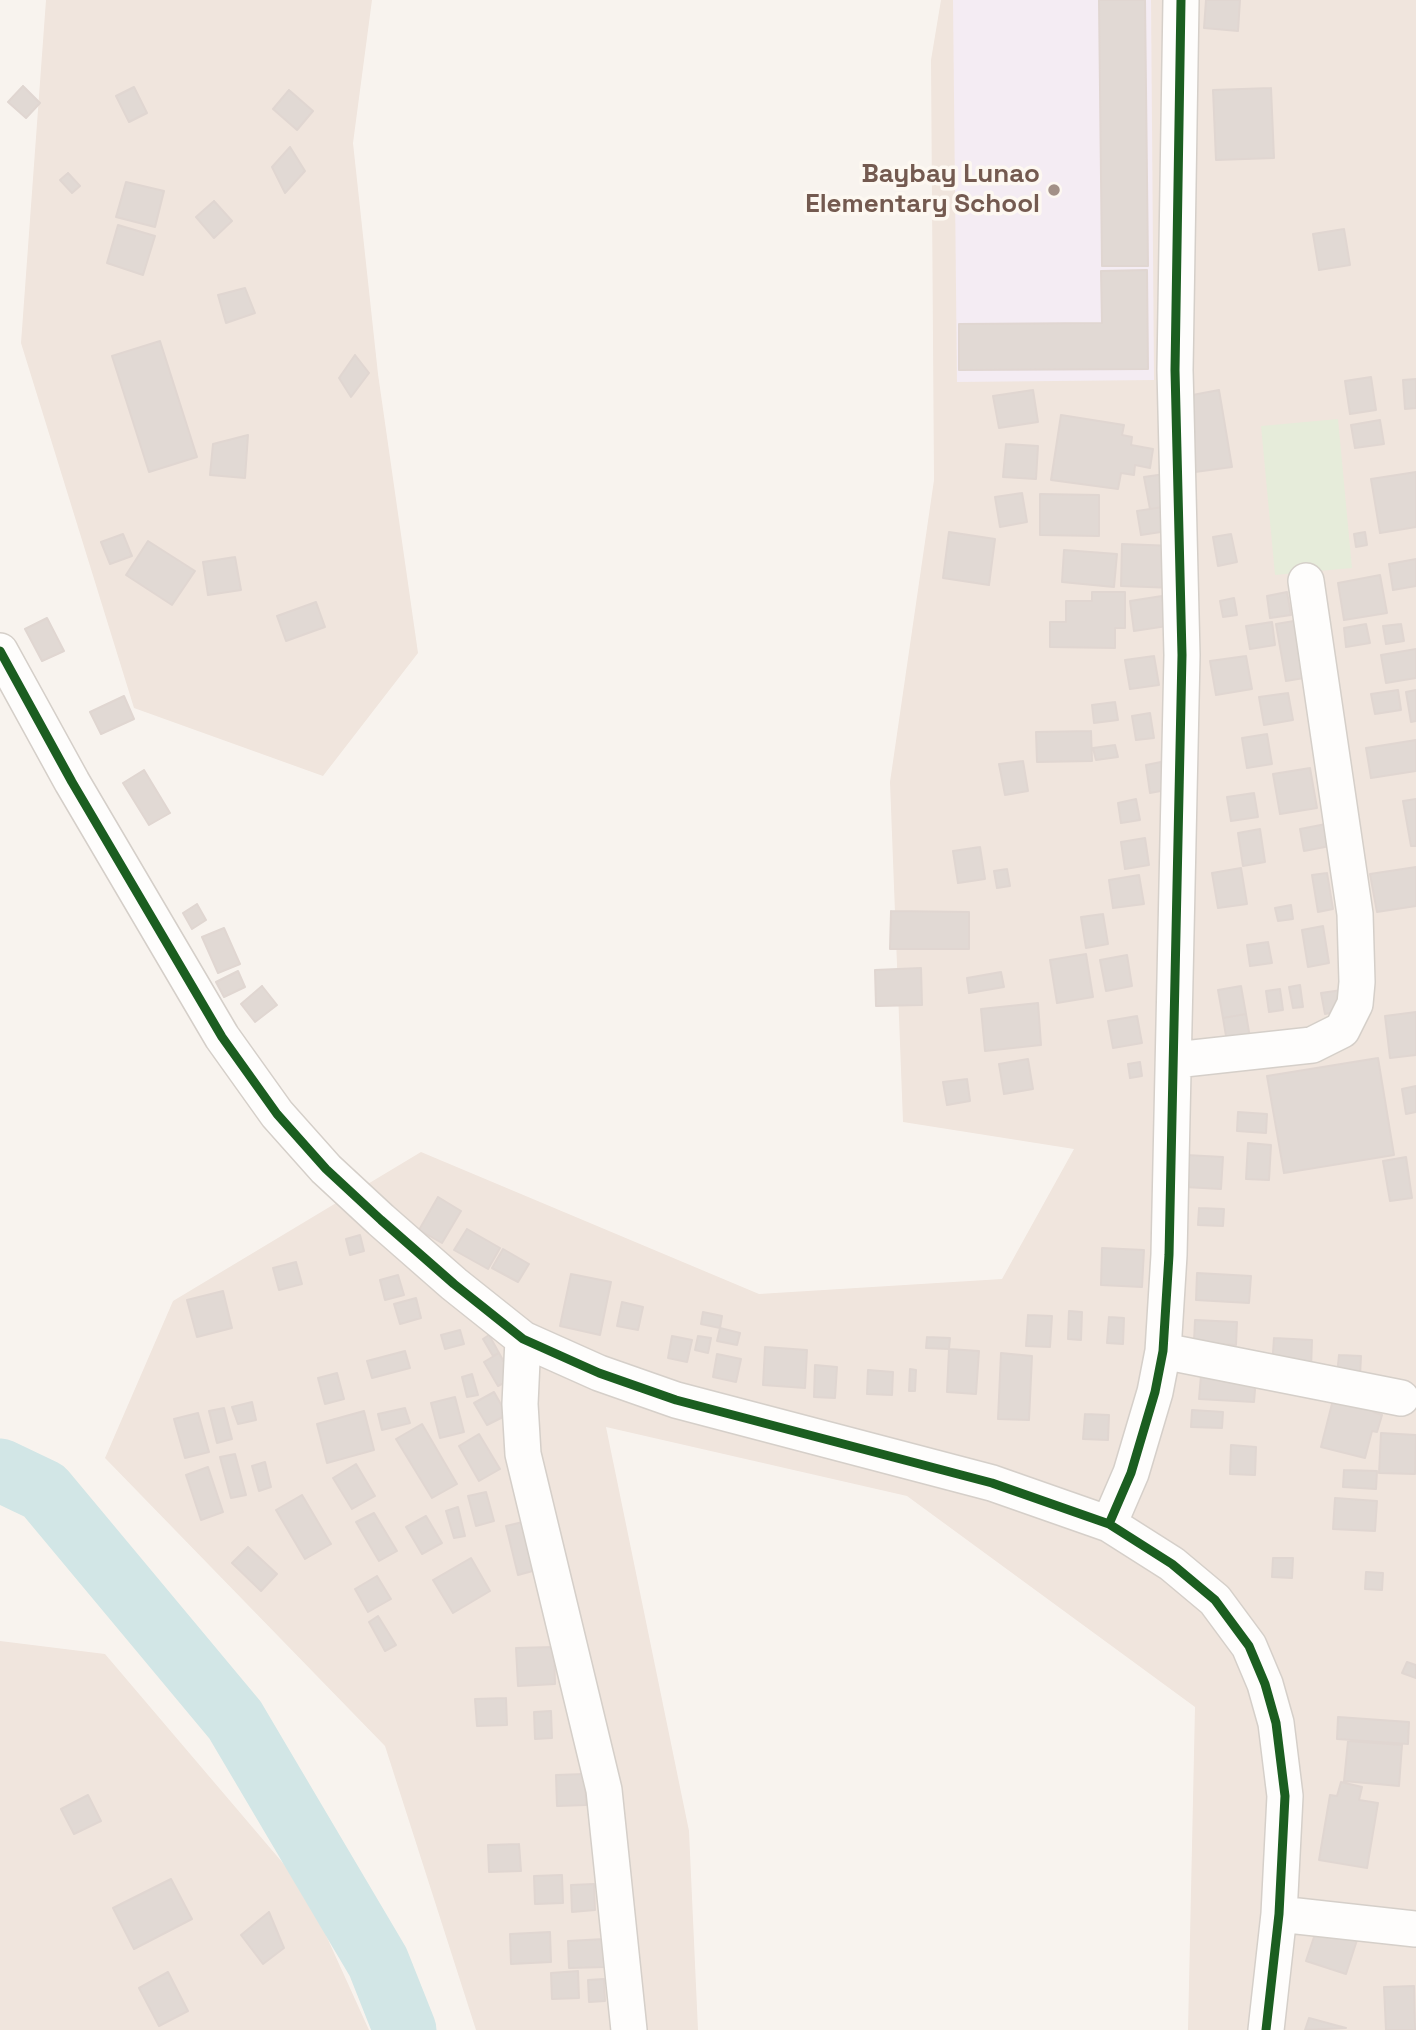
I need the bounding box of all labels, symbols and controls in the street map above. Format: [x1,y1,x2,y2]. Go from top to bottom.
place label: Baybay Lunao Elementary School [805,159,1040,220]
marker: Baybay Lunao Elementary School [1046,182,1062,198]

